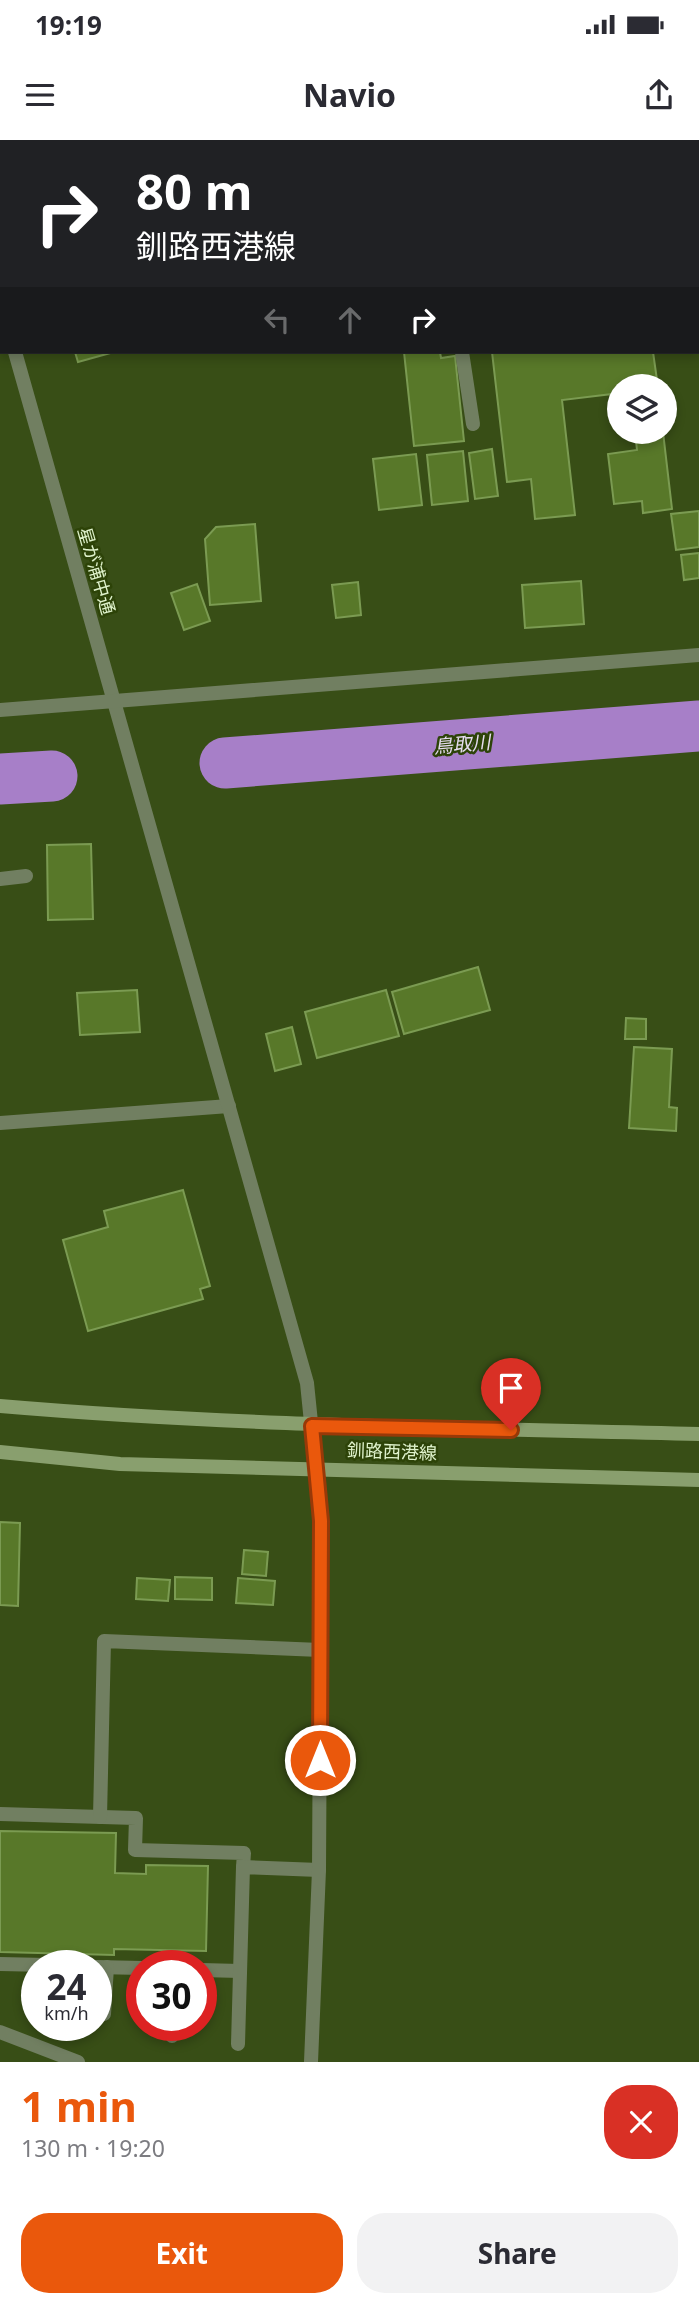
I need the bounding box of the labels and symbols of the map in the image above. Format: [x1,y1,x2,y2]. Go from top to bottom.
street label: 星が浦中通 [73,524,121,617]
water label: 鳥取川 [432,728,494,759]
pin [481,1358,541,1430]
street label: 釧路西港線 [347,1437,437,1465]
position arrow [283,1723,357,1797]
speed limit sign: 30 [126,1950,217,2041]

